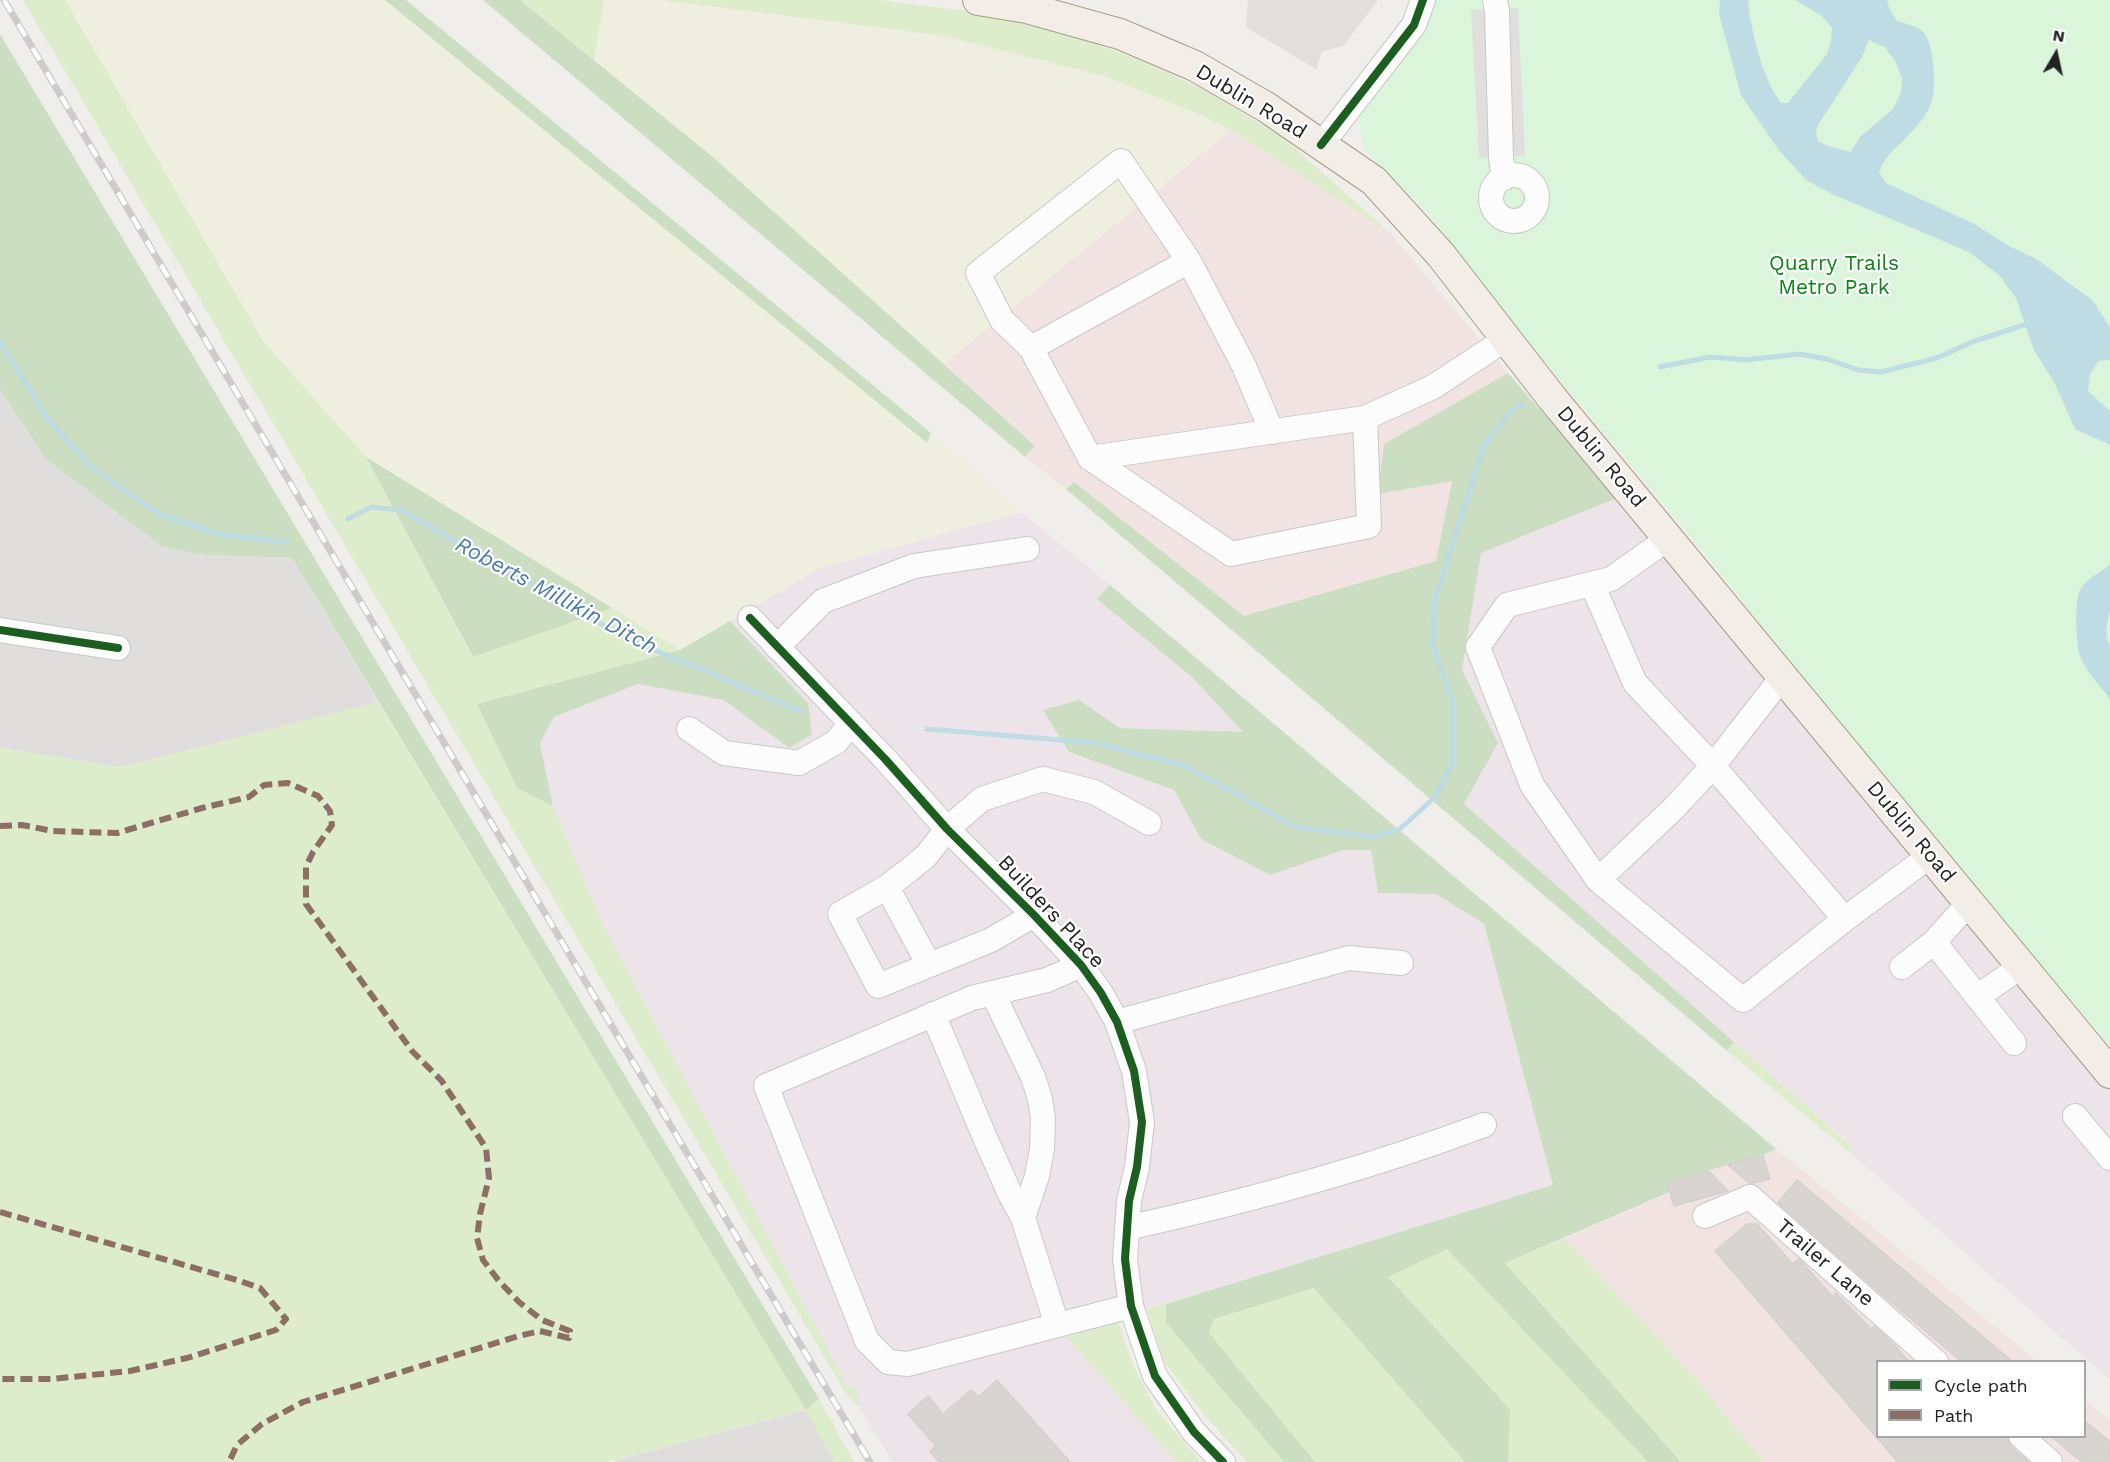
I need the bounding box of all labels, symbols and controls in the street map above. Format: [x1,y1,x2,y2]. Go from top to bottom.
north arrow [2026,24,2086,84]
text: N [2052,25,2066,46]
street label: Dublin Road [1191,59,1311,145]
park label: Quarry Trails Metro Park [1769,251,1899,301]
street label: Dublin Road [1551,401,1651,513]
water label: Roberts Millikin Ditch [451,532,661,660]
street label: Dublin Road [1861,776,1961,888]
street label: Builders Place [992,850,1110,974]
street label: Trailer Lane [1771,1214,1879,1312]
legend [1876,1360,2086,1438]
text: Cycle path [1934,1375,2028,1396]
text: Path [1934,1405,1974,1426]

